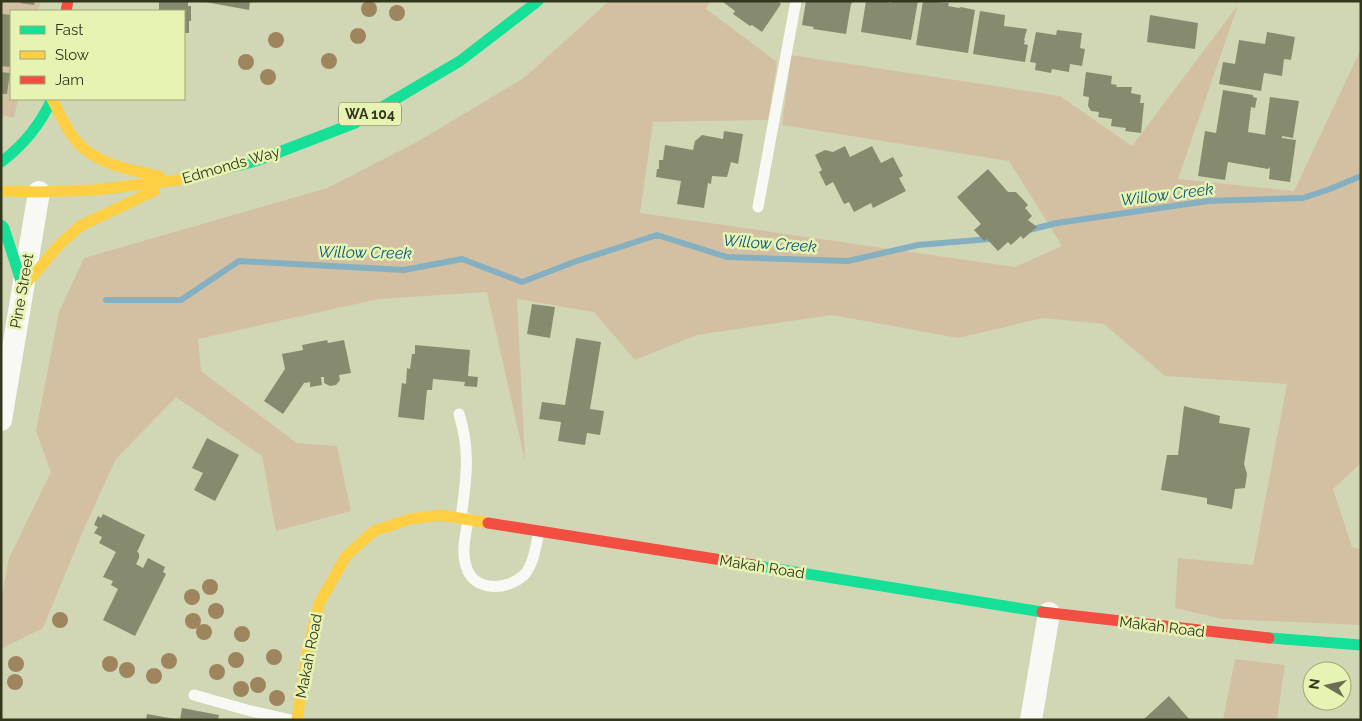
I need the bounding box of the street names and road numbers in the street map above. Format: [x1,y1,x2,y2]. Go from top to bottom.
road number: WA 104 [339,102,401,126]
street label: Edmonds Way [180,142,282,188]
street label: Pine Street [7,252,37,330]
street label: Makah Road [718,551,806,583]
street label: Makah Road [292,612,326,700]
street label: Makah Road [1118,613,1206,641]

